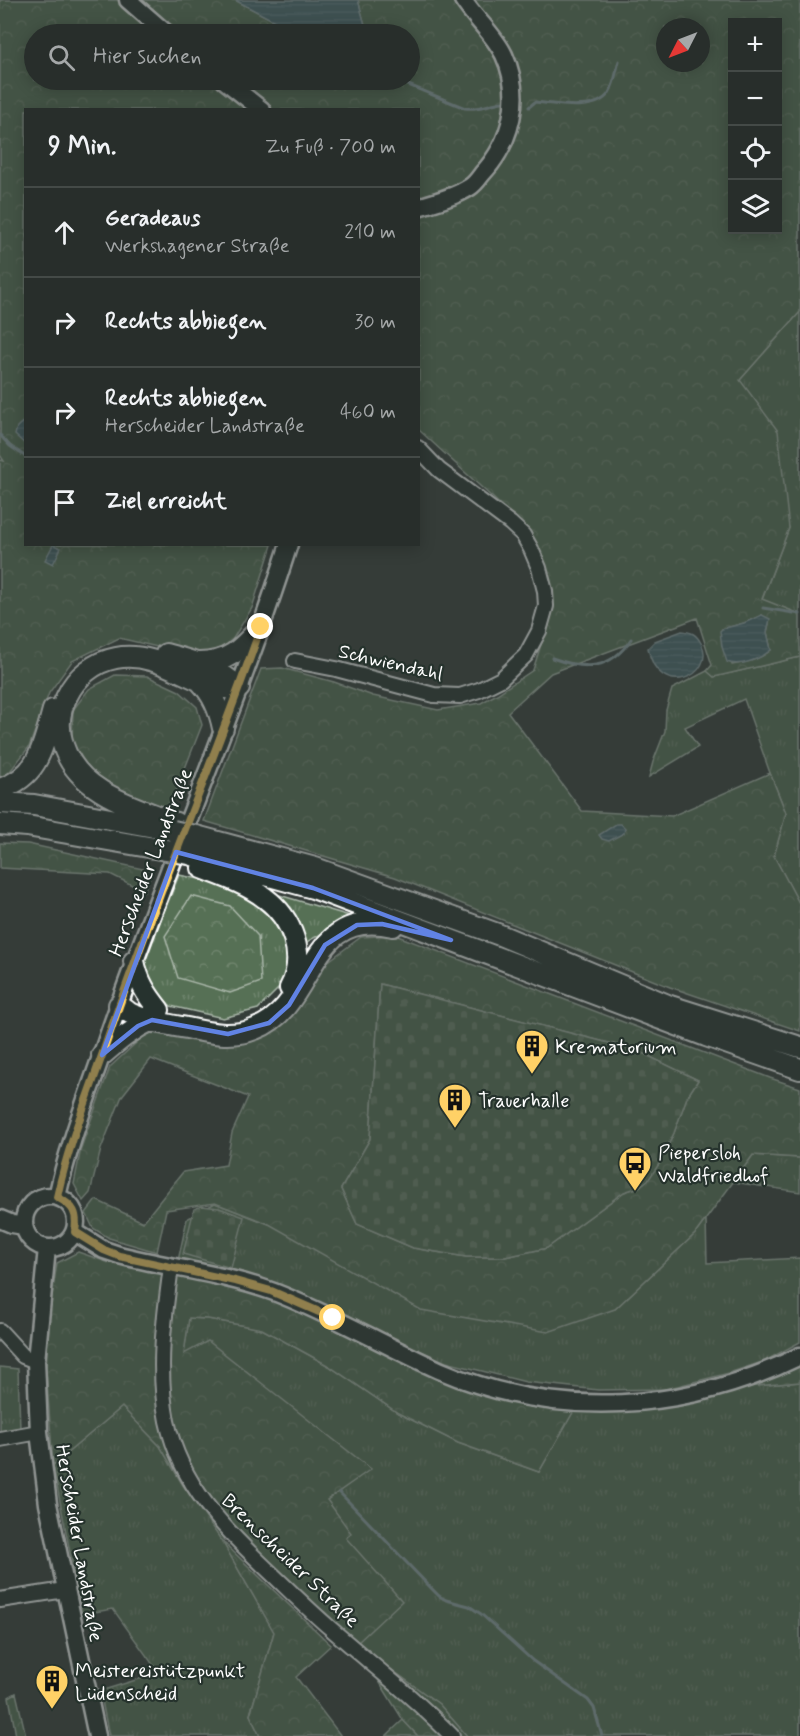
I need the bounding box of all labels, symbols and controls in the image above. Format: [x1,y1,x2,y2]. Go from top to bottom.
north arrow [656,18,710,72]
map controls [728,18,782,234]
button: + [728,18,782,72]
search box [24,24,420,90]
icon: search [45,41,78,74]
text: Hier suchen [93,43,202,71]
button: − [728,72,782,126]
button: locate [728,126,782,180]
text: 9 Min. [48,130,117,164]
text: Zu Fuß · 700 m [265,134,396,161]
button: layers [728,180,782,234]
text: Geradeaus [105,205,200,233]
icon: ahead [48,216,81,249]
text: 210 m [344,219,396,246]
text: Werkshagener Straße [105,233,289,260]
icon: right [48,306,81,339]
text: Rechts abbiegen [105,308,266,336]
text: 30 m [354,309,396,336]
text: Rechts abbiegen [105,385,266,413]
icon: right [48,396,81,429]
text: 460 m [340,399,396,426]
text: Herscheider Landstraße [105,413,305,440]
icon: arrive [48,486,81,519]
text: Ziel erreicht [105,488,227,516]
route end [247,613,273,639]
street label: Schwiendahl [336,638,446,689]
street label: Herscheider Landstraße [103,764,200,961]
building icon: Krematorium [514,1028,550,1075]
place label: Krematorium [555,1034,677,1061]
building icon: Trauerhalle [437,1082,473,1129]
place label: Trauerhalle [478,1088,570,1115]
place label: Piepersloh Waldfriedhof [658,1140,769,1190]
bus stop icon: Piepersloh Waldfriedhof [617,1145,653,1192]
route start [319,1304,345,1330]
street label: Herscheider Landstraße [48,1442,109,1644]
street label: Brenscheider Straße [215,1488,365,1634]
place label: Meistereistützpunkt Lüdenscheid [75,1658,245,1708]
building icon: Meistereistützpunkt Lüdenscheid [34,1663,70,1710]

